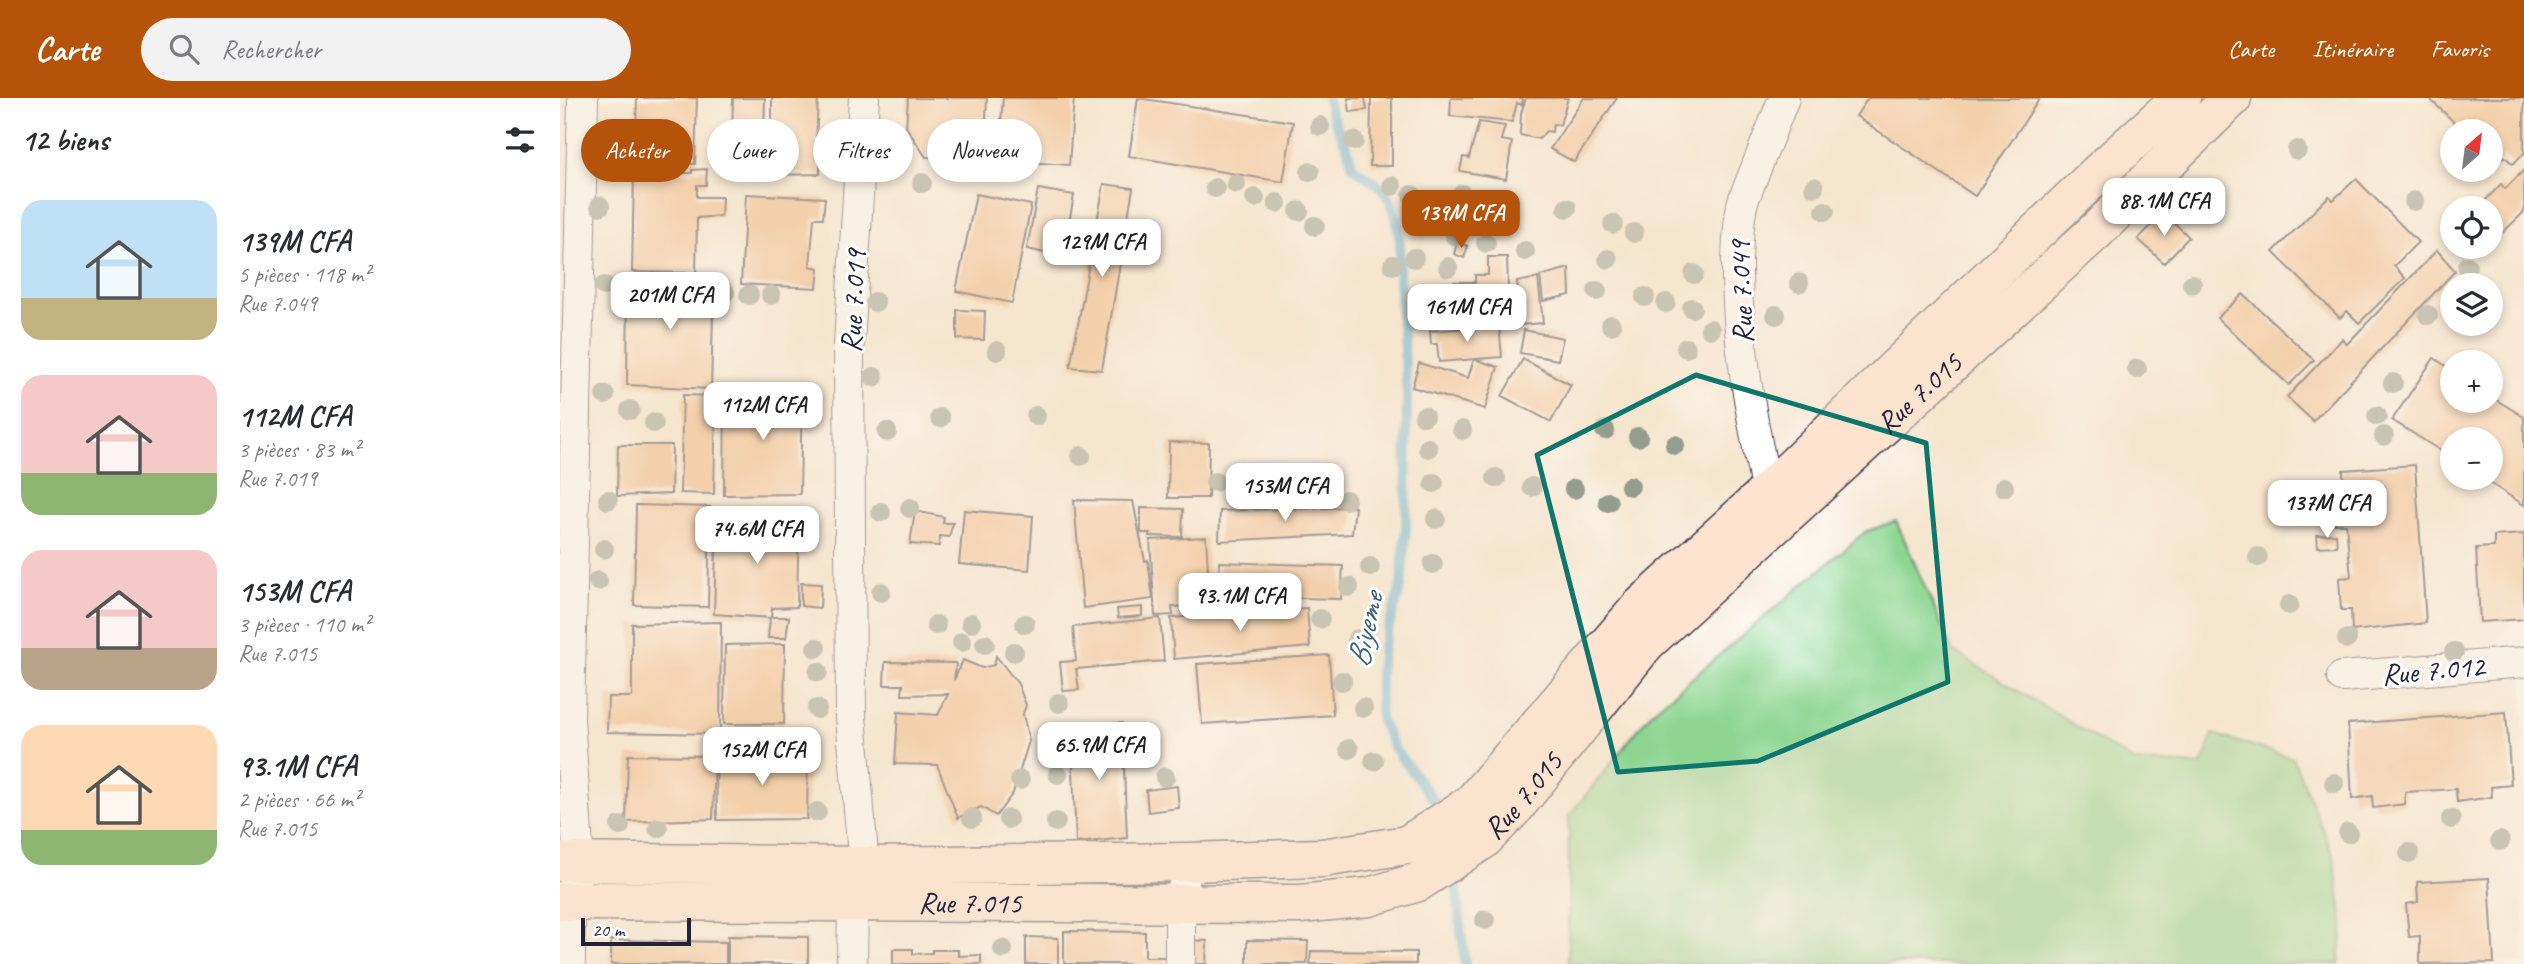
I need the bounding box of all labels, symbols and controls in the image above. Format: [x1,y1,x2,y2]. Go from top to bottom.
search box [141,18,631,81]
text: Carte [35,28,99,70]
icon: search [165,30,203,68]
text: Rechercher [221,33,321,66]
text: Carte [2228,34,2274,64]
text: Itinéraire [2312,34,2393,64]
text: Favoris [2431,34,2489,64]
chip: Acheter [581,119,693,182]
chip: Louer [707,119,799,182]
chip: Filtres [813,119,913,182]
chip: Nouveau [927,119,1042,182]
north arrow [2440,119,2502,182]
map controls [2440,119,2503,490]
text: 12 biens [21,121,109,159]
icon: filters [501,121,539,159]
pin: 88.1M CFA [2084,178,2244,238]
text: 88.1M CFA [2118,186,2210,215]
pin: 139M CFA [1389,190,1533,250]
button: locate [2440,196,2503,259]
text: 139M CFA [1418,198,1504,227]
pin: 129M CFA [1030,220,1174,279]
text: 139M CFA [238,222,351,260]
text: 129M CFA [1059,227,1145,256]
icon: home [77,228,161,312]
street label: Rue 7.049 [1720,237,1762,344]
street label: Rue 7.019 [831,246,875,354]
text: 5 pièces · 118 m² [238,260,370,289]
pin: 201M CFA [598,272,742,332]
button: layers [2440,273,2503,336]
text: 201M CFA [627,280,713,309]
pin: 161M CFA [1395,285,1539,344]
text: Rue 7.049 [238,289,317,318]
text: 161M CFA [1423,292,1511,321]
street label: Rue 7.015 [1868,343,1971,442]
button: + [2440,350,2503,413]
pin: 112M CFA [691,382,835,442]
text: 112M CFA [720,390,806,419]
text: 112M CFA [238,397,351,435]
icon: home [77,403,161,487]
button: − [2440,427,2503,490]
text: 3 pièces · 83 m² [238,435,360,464]
text: Rue 7.019 [238,464,317,493]
pin: 153M CFA [1213,464,1357,523]
text: 153M CFA [1242,471,1328,500]
pin: 137M CFA [2255,480,2399,540]
text: 137M CFA [2284,488,2370,517]
pin: 74.6M CFA [677,506,837,566]
text: 74.6M CFA [711,514,803,543]
text: 153M CFA [238,572,351,610]
pin: 93.1M CFA [1160,574,1320,633]
icon: home [77,578,161,662]
text: 93.1M CFA [1195,581,1285,610]
water label: Biyeme [1337,585,1394,671]
text: 3 pièces · 110 m² [238,610,370,639]
text: Rue 7.015 [238,639,317,668]
street label: Rue 7.012 [2380,646,2489,693]
pin: 65.9M CFA [1019,722,1179,782]
pin: 152M CFA [690,728,834,787]
text: 65.9M CFA [1053,730,1145,759]
text: 152M CFA [719,735,805,764]
street label: Rue 7.015 [1475,743,1572,847]
text: 93.1M CFA [238,747,357,785]
icon: home [77,753,161,837]
text: 2 pièces · 66 m² [238,785,360,814]
text: Rue 7.015 [238,814,317,843]
street label: Rue 7.015 [918,883,1023,922]
scale bar [581,915,691,947]
text: 20 m [592,918,624,942]

